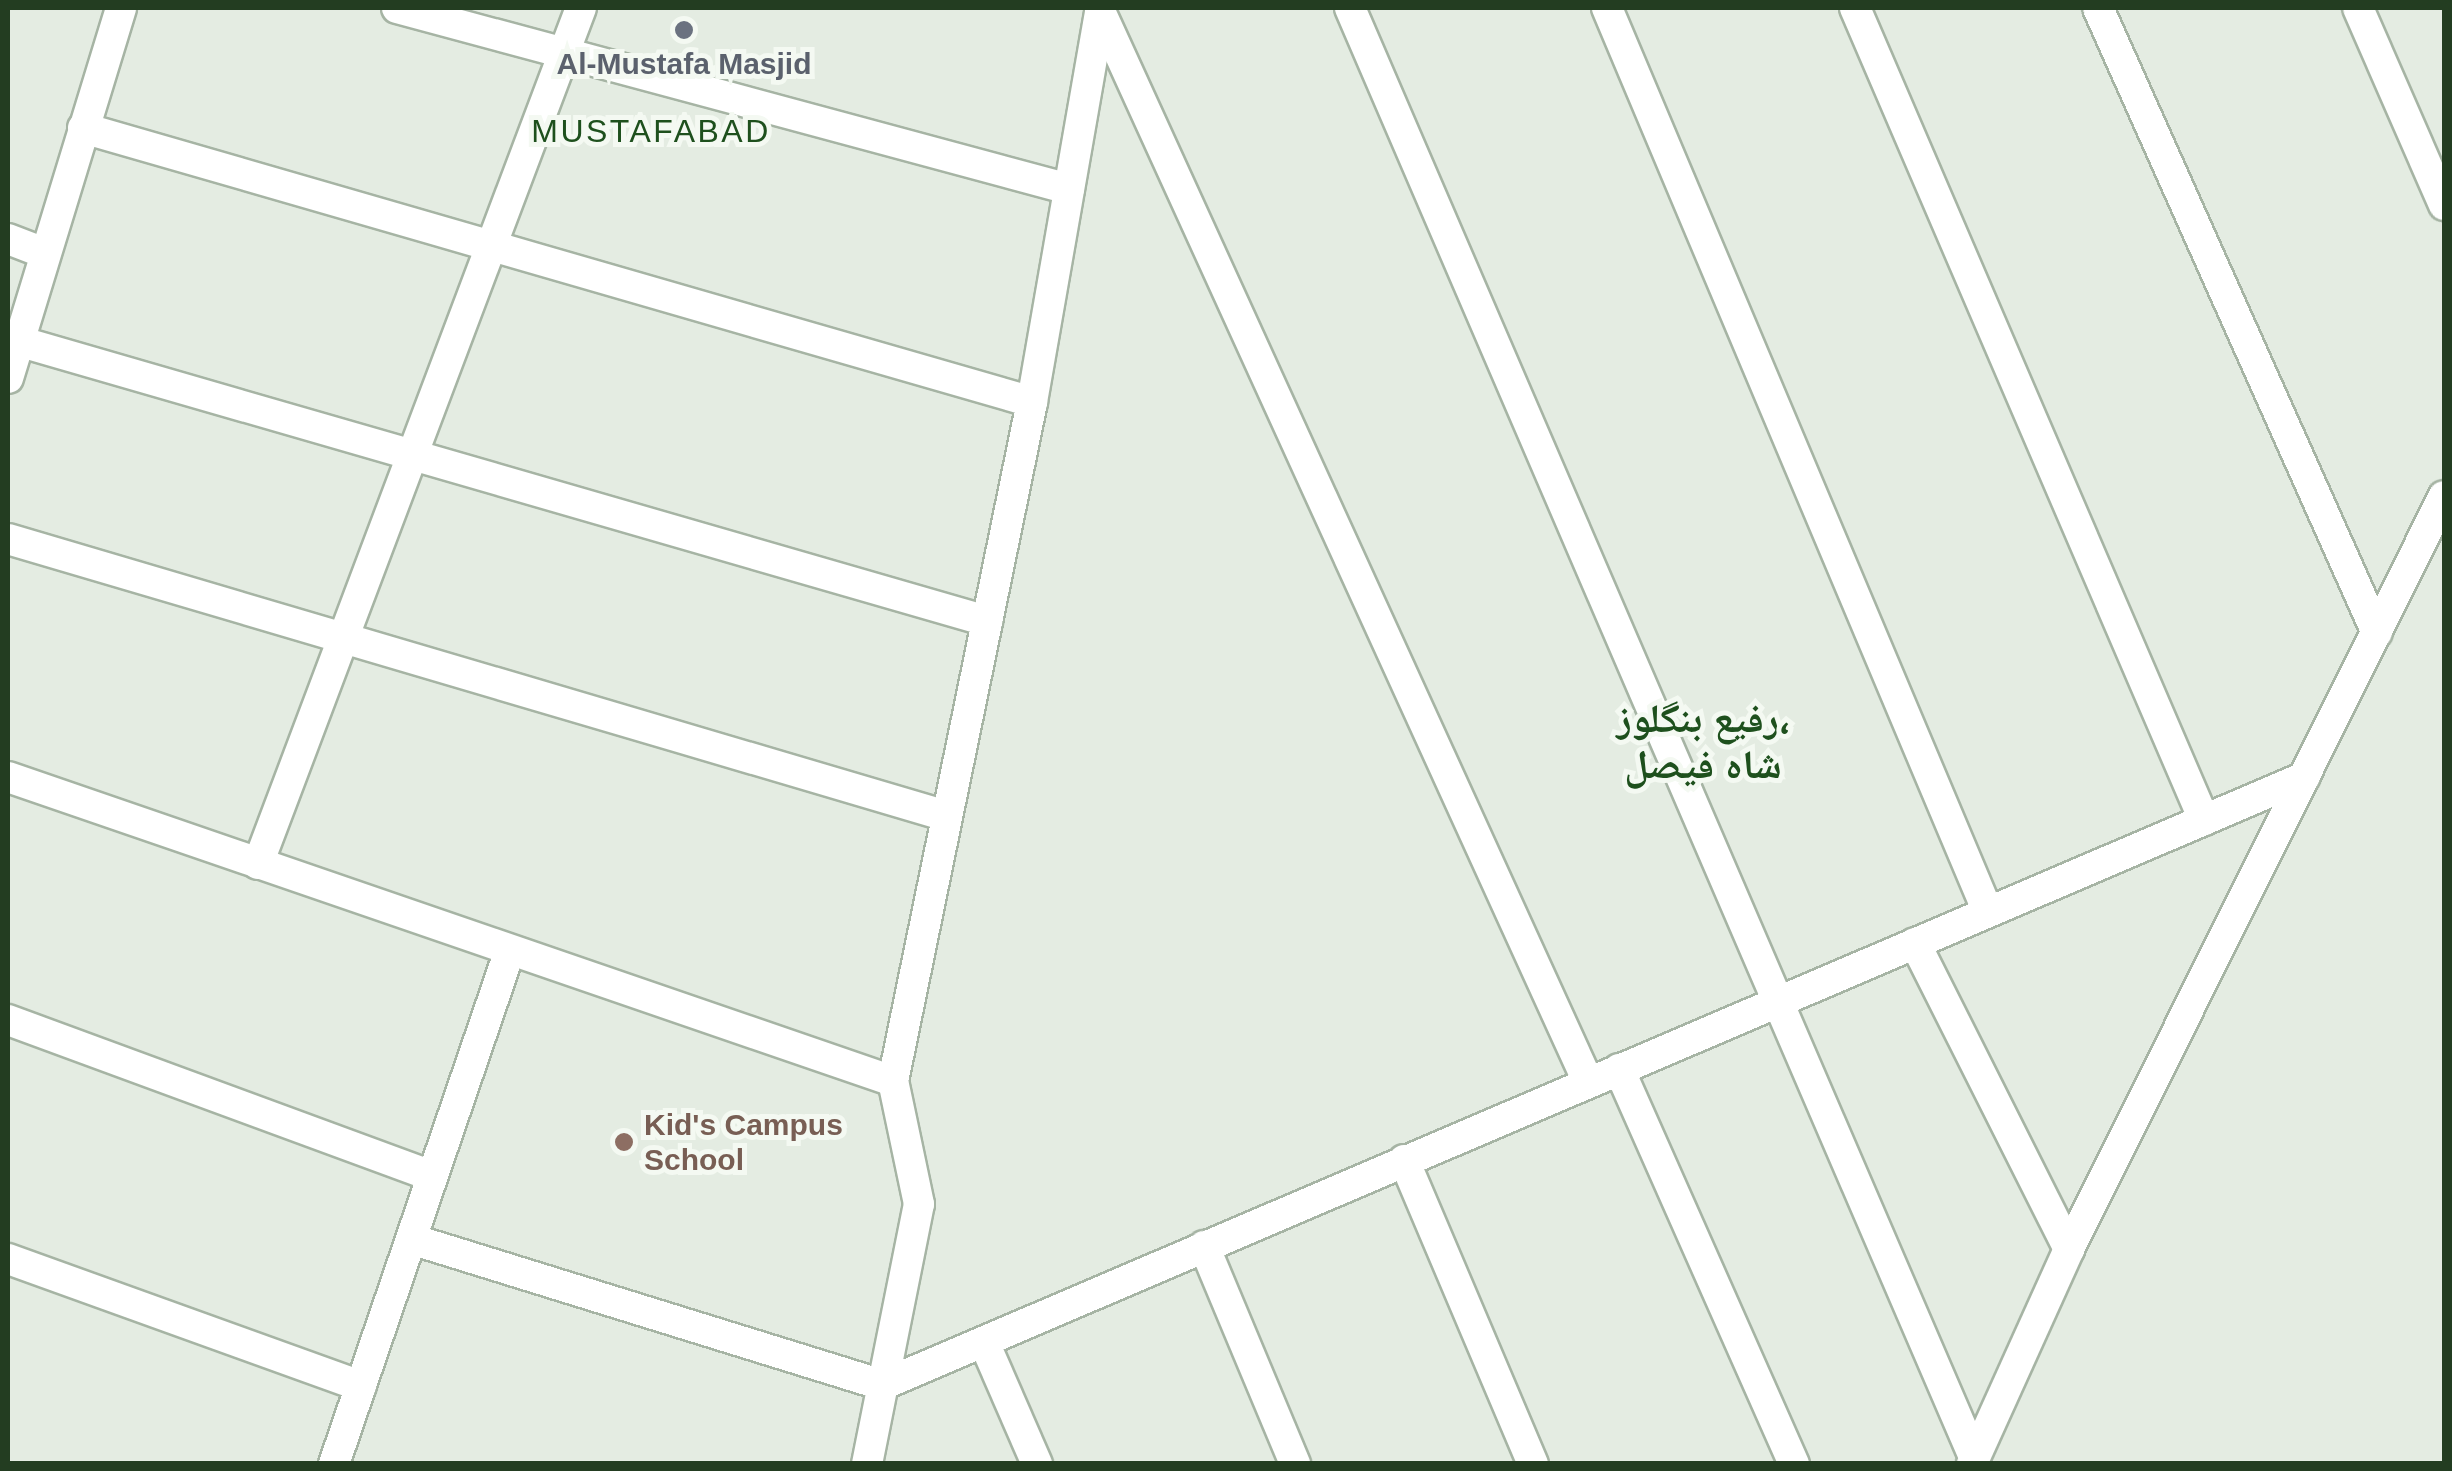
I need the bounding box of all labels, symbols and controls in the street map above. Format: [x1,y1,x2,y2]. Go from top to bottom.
marker: Al-Mustafa Masjid [673,19,695,41]
place label: Al-Mustafa Masjid [556,46,812,82]
district label: MUSTAFABAD [531,112,771,150]
district label: رفیع بنگلوز، شاہ فیصل [1617,694,1789,788]
place label: Kid's Campus School [644,1107,843,1178]
marker: Kid's Campus School [613,1131,635,1153]

